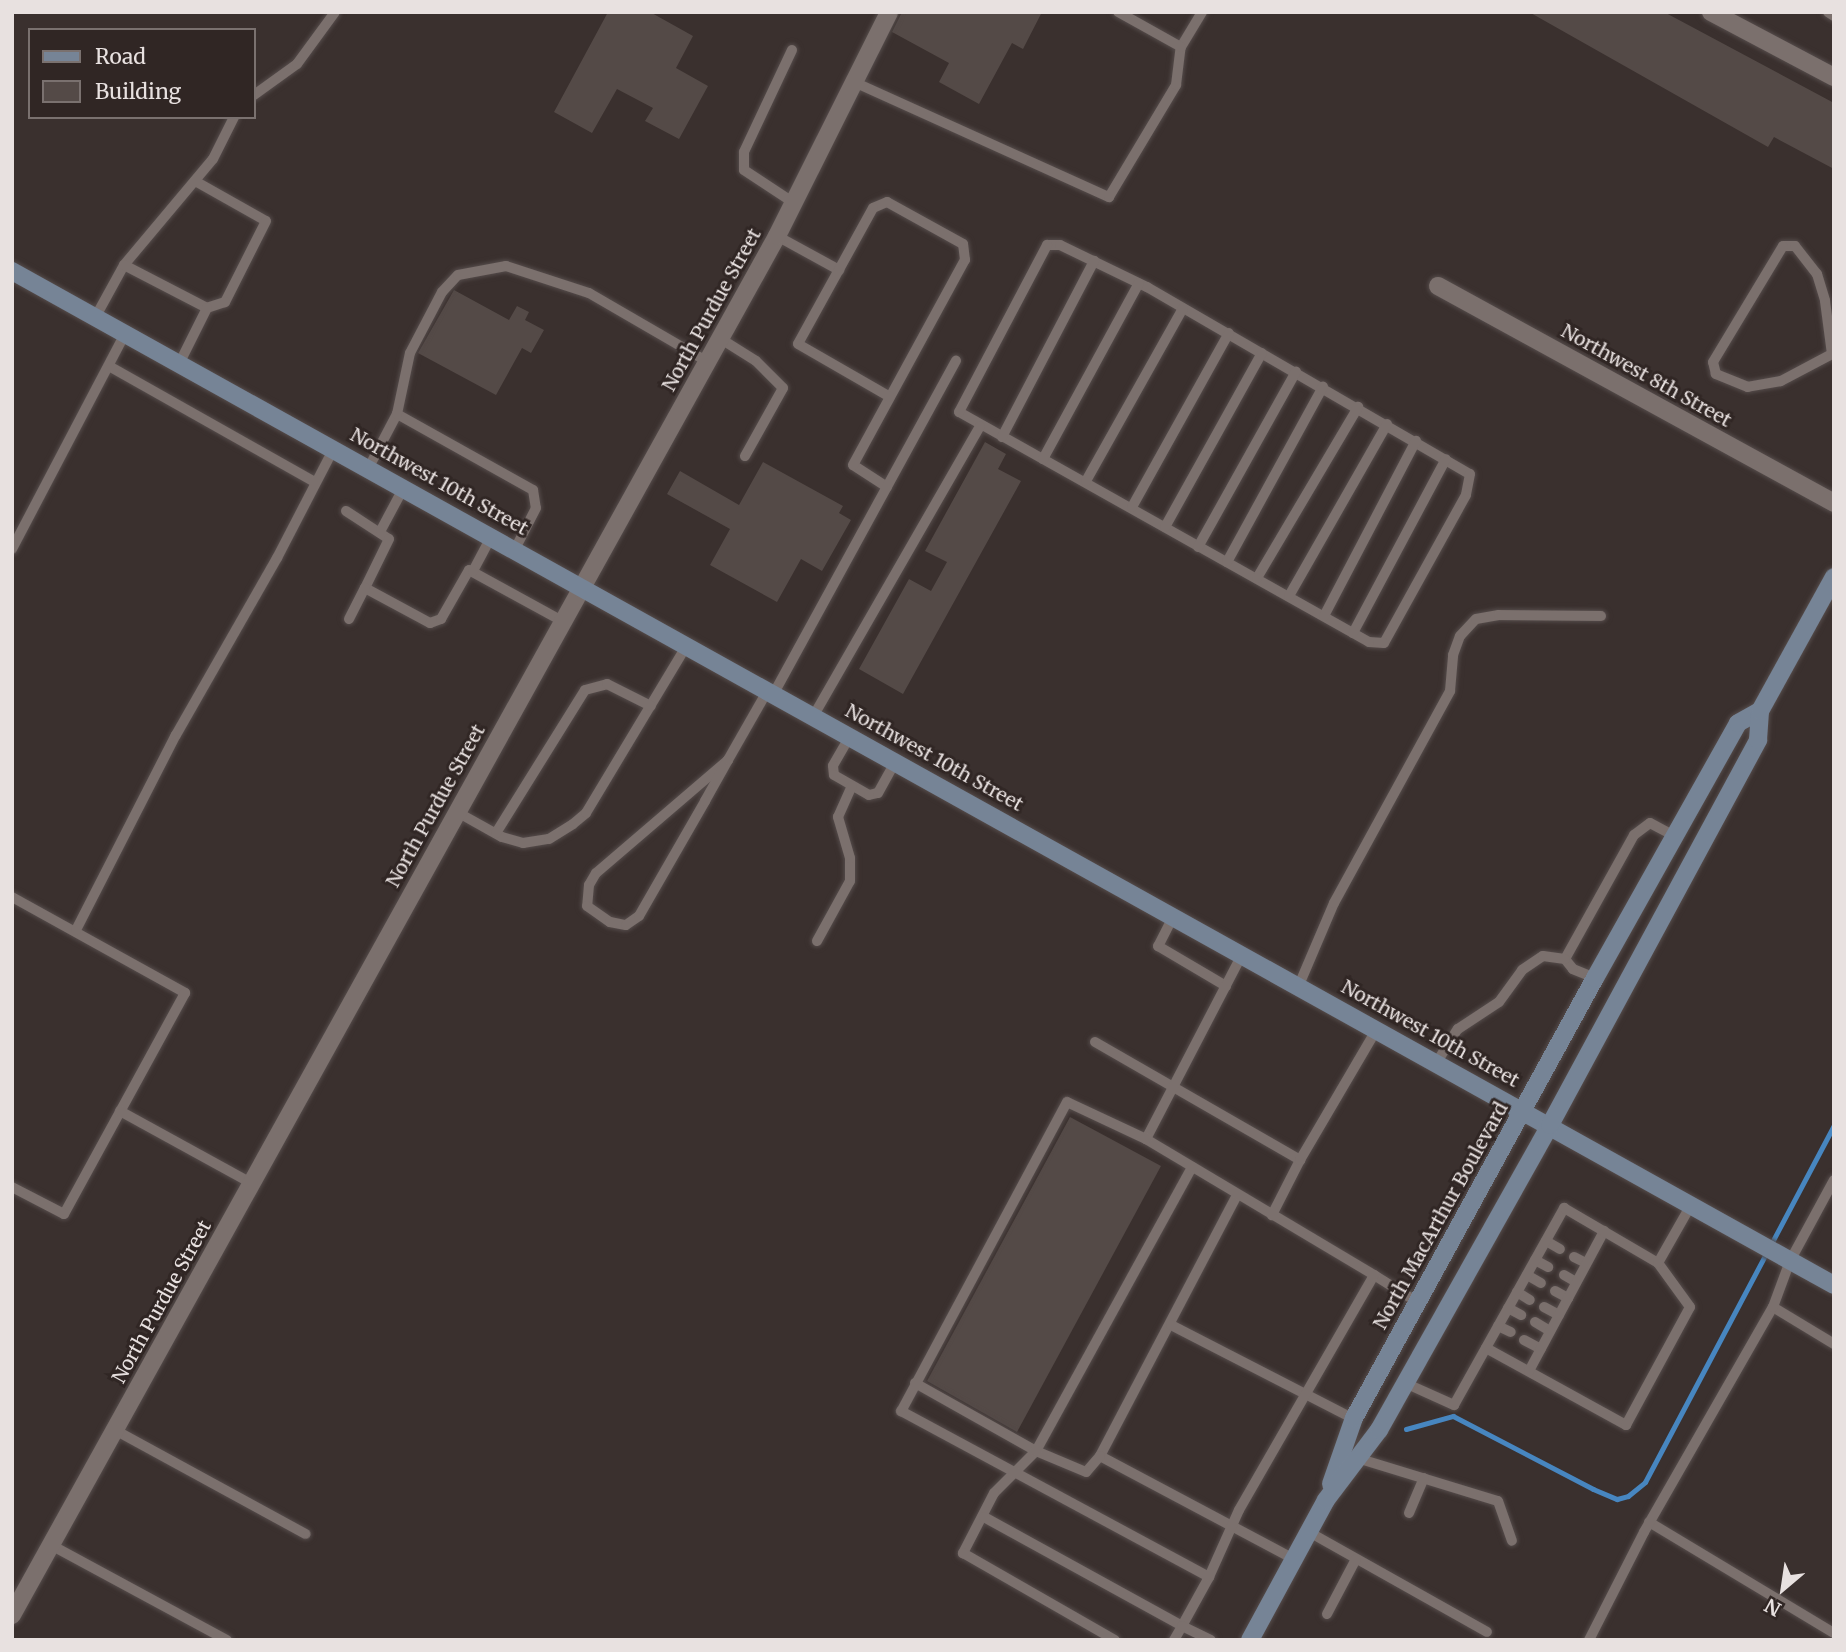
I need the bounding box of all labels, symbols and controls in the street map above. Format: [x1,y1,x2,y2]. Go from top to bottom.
legend [28,28,256,119]
text: Road [95,43,146,70]
text: Building [95,78,181,105]
street label: North Purdue Street [658,225,766,395]
street label: Northwest 8th Street [1557,320,1735,432]
street label: Northwest 10th Street [346,424,532,540]
street label: Northwest 10th Street [841,700,1027,816]
street label: North Purdue Street [382,721,490,891]
street label: Northwest 10th Street [1337,976,1523,1092]
street label: North MacArthur Boulevard [1369,1099,1513,1333]
street label: North Purdue Street [108,1217,216,1387]
north arrow [1748,1554,1818,1624]
text: N [1760,1593,1785,1622]

